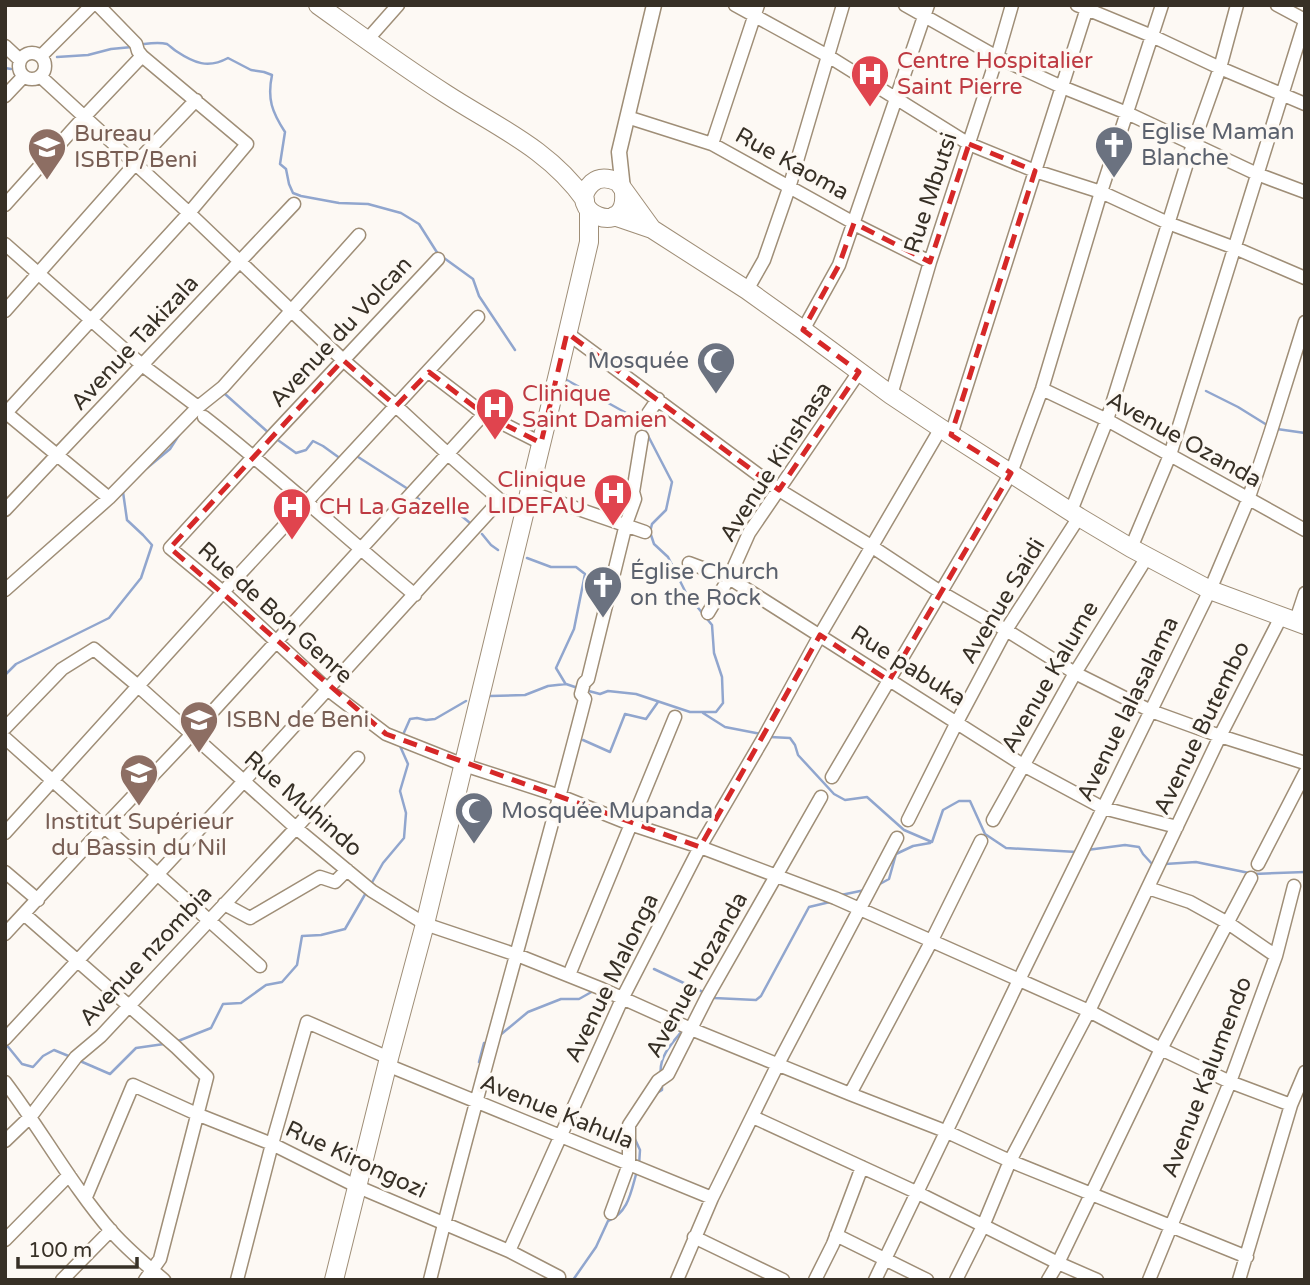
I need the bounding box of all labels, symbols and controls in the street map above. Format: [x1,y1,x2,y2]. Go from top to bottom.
place label: Centre Hospitalier Saint Pierre [897,47,1093,101]
hospital icon: Centre Hospitalier Saint Pierre [849,53,891,108]
place label: Eglise Maman Blanche [1141,118,1295,172]
place label: Bureau ISBTP/Beni [74,120,197,174]
street label: Rue Kaoma [730,121,854,207]
church icon: Eglise Maman Blanche [1093,124,1135,179]
school or university icon: Bureau ISBTP/Beni [26,126,68,181]
street label: Rue Mbutsi [898,129,964,257]
street label: Avenue du Volcan [264,251,418,413]
street label: Avenue Takizala [65,270,205,416]
mosque icon: Mosquée [695,340,737,395]
place label: Mosquée [588,347,689,375]
street label: Avenue Kinshasa [714,377,838,547]
place label: Clinique Saint Damien [522,380,667,434]
hospital icon: Clinique Saint Damien [474,386,516,441]
street label: Avenue Ozanda [1102,386,1266,494]
place label: Clinique LIDEFAU [487,466,586,520]
hospital icon: Clinique LIDEFAU [592,472,634,527]
hospital icon: CH La Gazelle [271,486,313,541]
place label: CH La Gazelle [319,493,470,521]
street label: Avenue Saidi [955,533,1051,669]
street label: Rue de Bon Genre [192,536,358,690]
place label: Église Church on the Rock [630,558,779,612]
church icon: Église Church on the Rock [582,564,624,619]
street label: Avenue Kalume [995,596,1105,758]
street label: Avenue lalasalama [1071,612,1185,806]
street label: Rue pabuka [845,620,971,712]
street label: Avenue Butembo [1148,637,1256,819]
school or university icon: ISBN de Beni [178,699,220,754]
place label: ISBN de Beni [226,706,369,734]
street label: Rue Muhindo [238,745,368,863]
school or university icon: Institut Supérieur du Bassin du Nil [118,752,160,807]
mosque icon: Mosquée Mupanda [453,790,495,845]
place label: Mosquée Mupanda [501,797,713,825]
place label: Institut Supérieur du Bassin du Nil [44,808,234,862]
street label: Avenue nzombia [74,880,218,1032]
street label: Avenue Hozanda [640,887,754,1063]
street label: Avenue Malonga [559,889,665,1067]
street label: Avenue Kalumendo [1156,973,1258,1181]
street label: Avenue Kahula [476,1068,638,1156]
street label: Rue Kirongozi [281,1115,431,1205]
scale bar [18,1226,136,1270]
text: 100 m [28,1238,92,1263]

